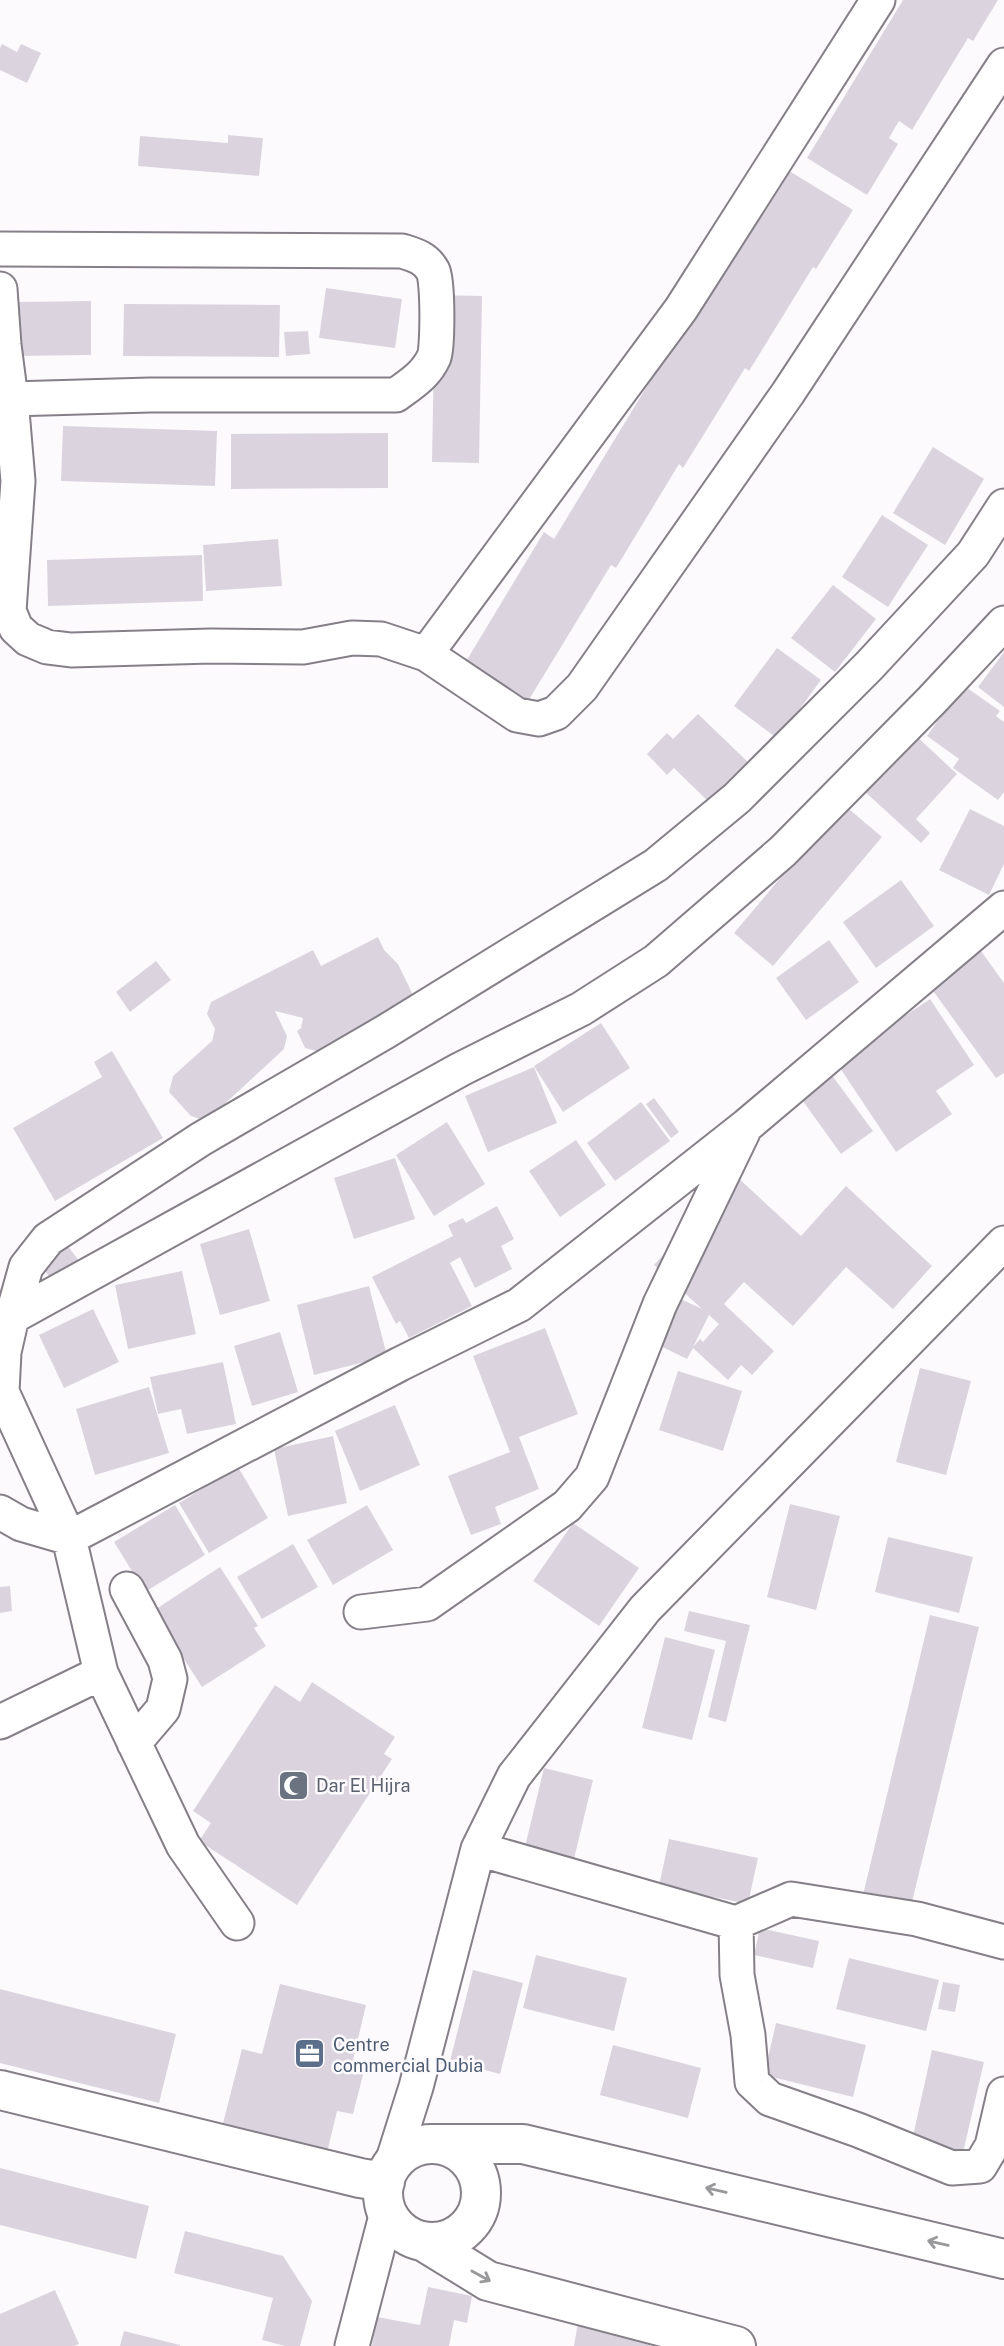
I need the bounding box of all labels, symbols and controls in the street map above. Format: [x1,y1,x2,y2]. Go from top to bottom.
mosque icon: Dar El Hijra [276,1768,310,1802]
place label: Dar El Hijra [316,1775,410,1796]
place label: Centre commercial Dubia [333,2034,483,2076]
office icon: Centre commercial Dubia [293,2037,327,2071]
one-way arrow [705,2183,728,2196]
one-way arrow [927,2236,950,2249]
one-way arrow [471,2269,491,2283]

